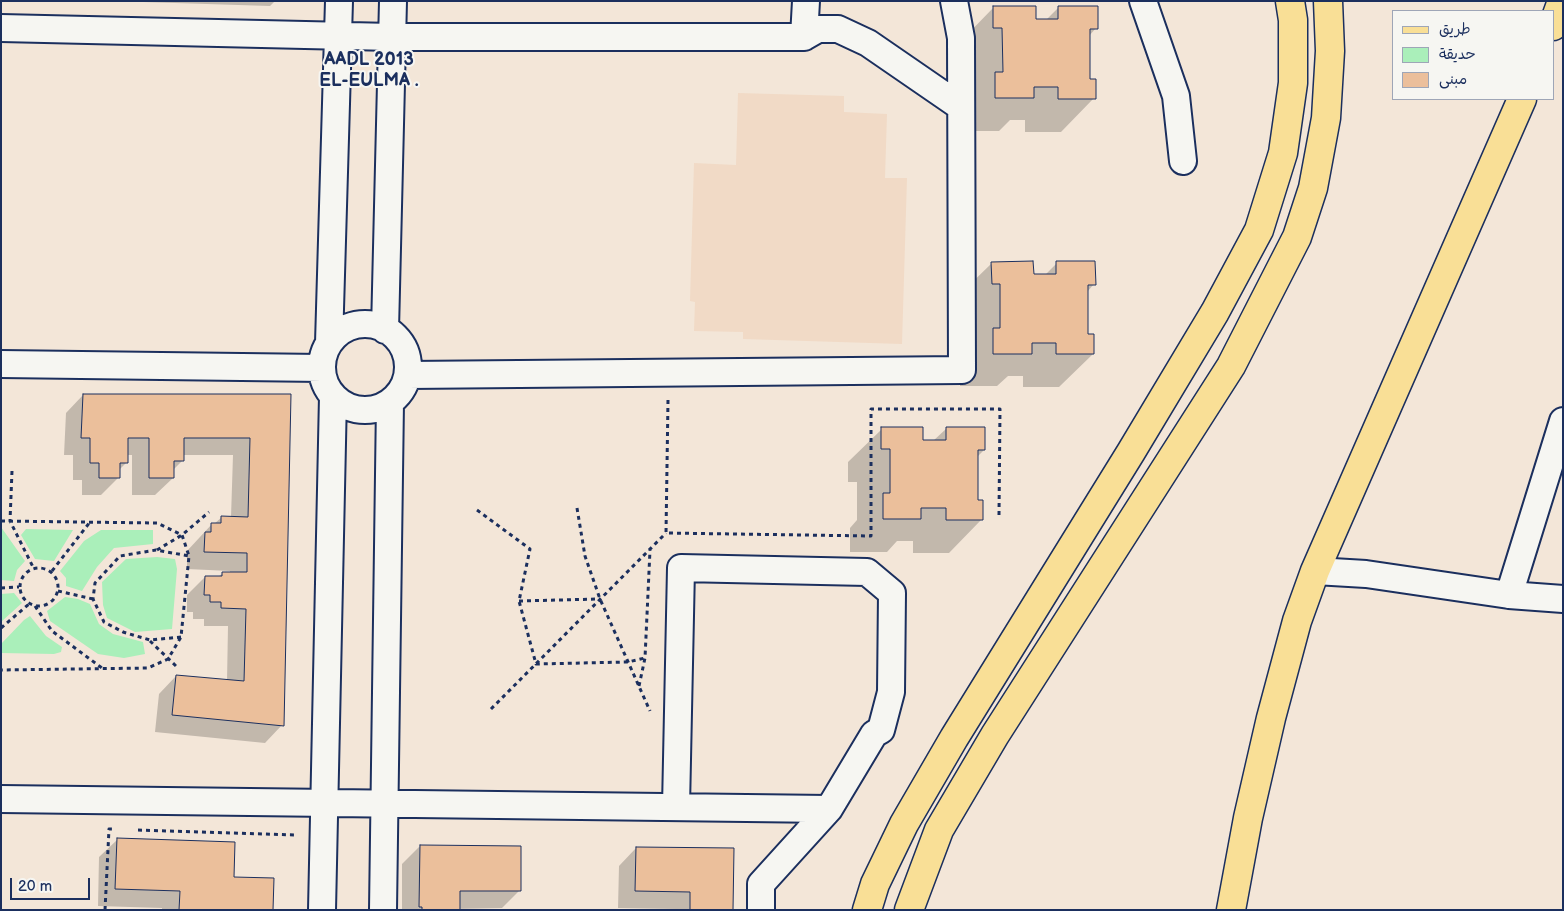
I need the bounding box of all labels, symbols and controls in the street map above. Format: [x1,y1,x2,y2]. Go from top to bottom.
legend [1392,10,1554,100]
text: طريق [1439,20,1471,39]
text: حديقة [1439,45,1476,64]
district label: AADL 2013 EL-EULMA . [319,49,419,92]
text: مبنى [1439,70,1467,89]
scale bar [12,868,92,900]
text: 20 m [18,877,52,896]

